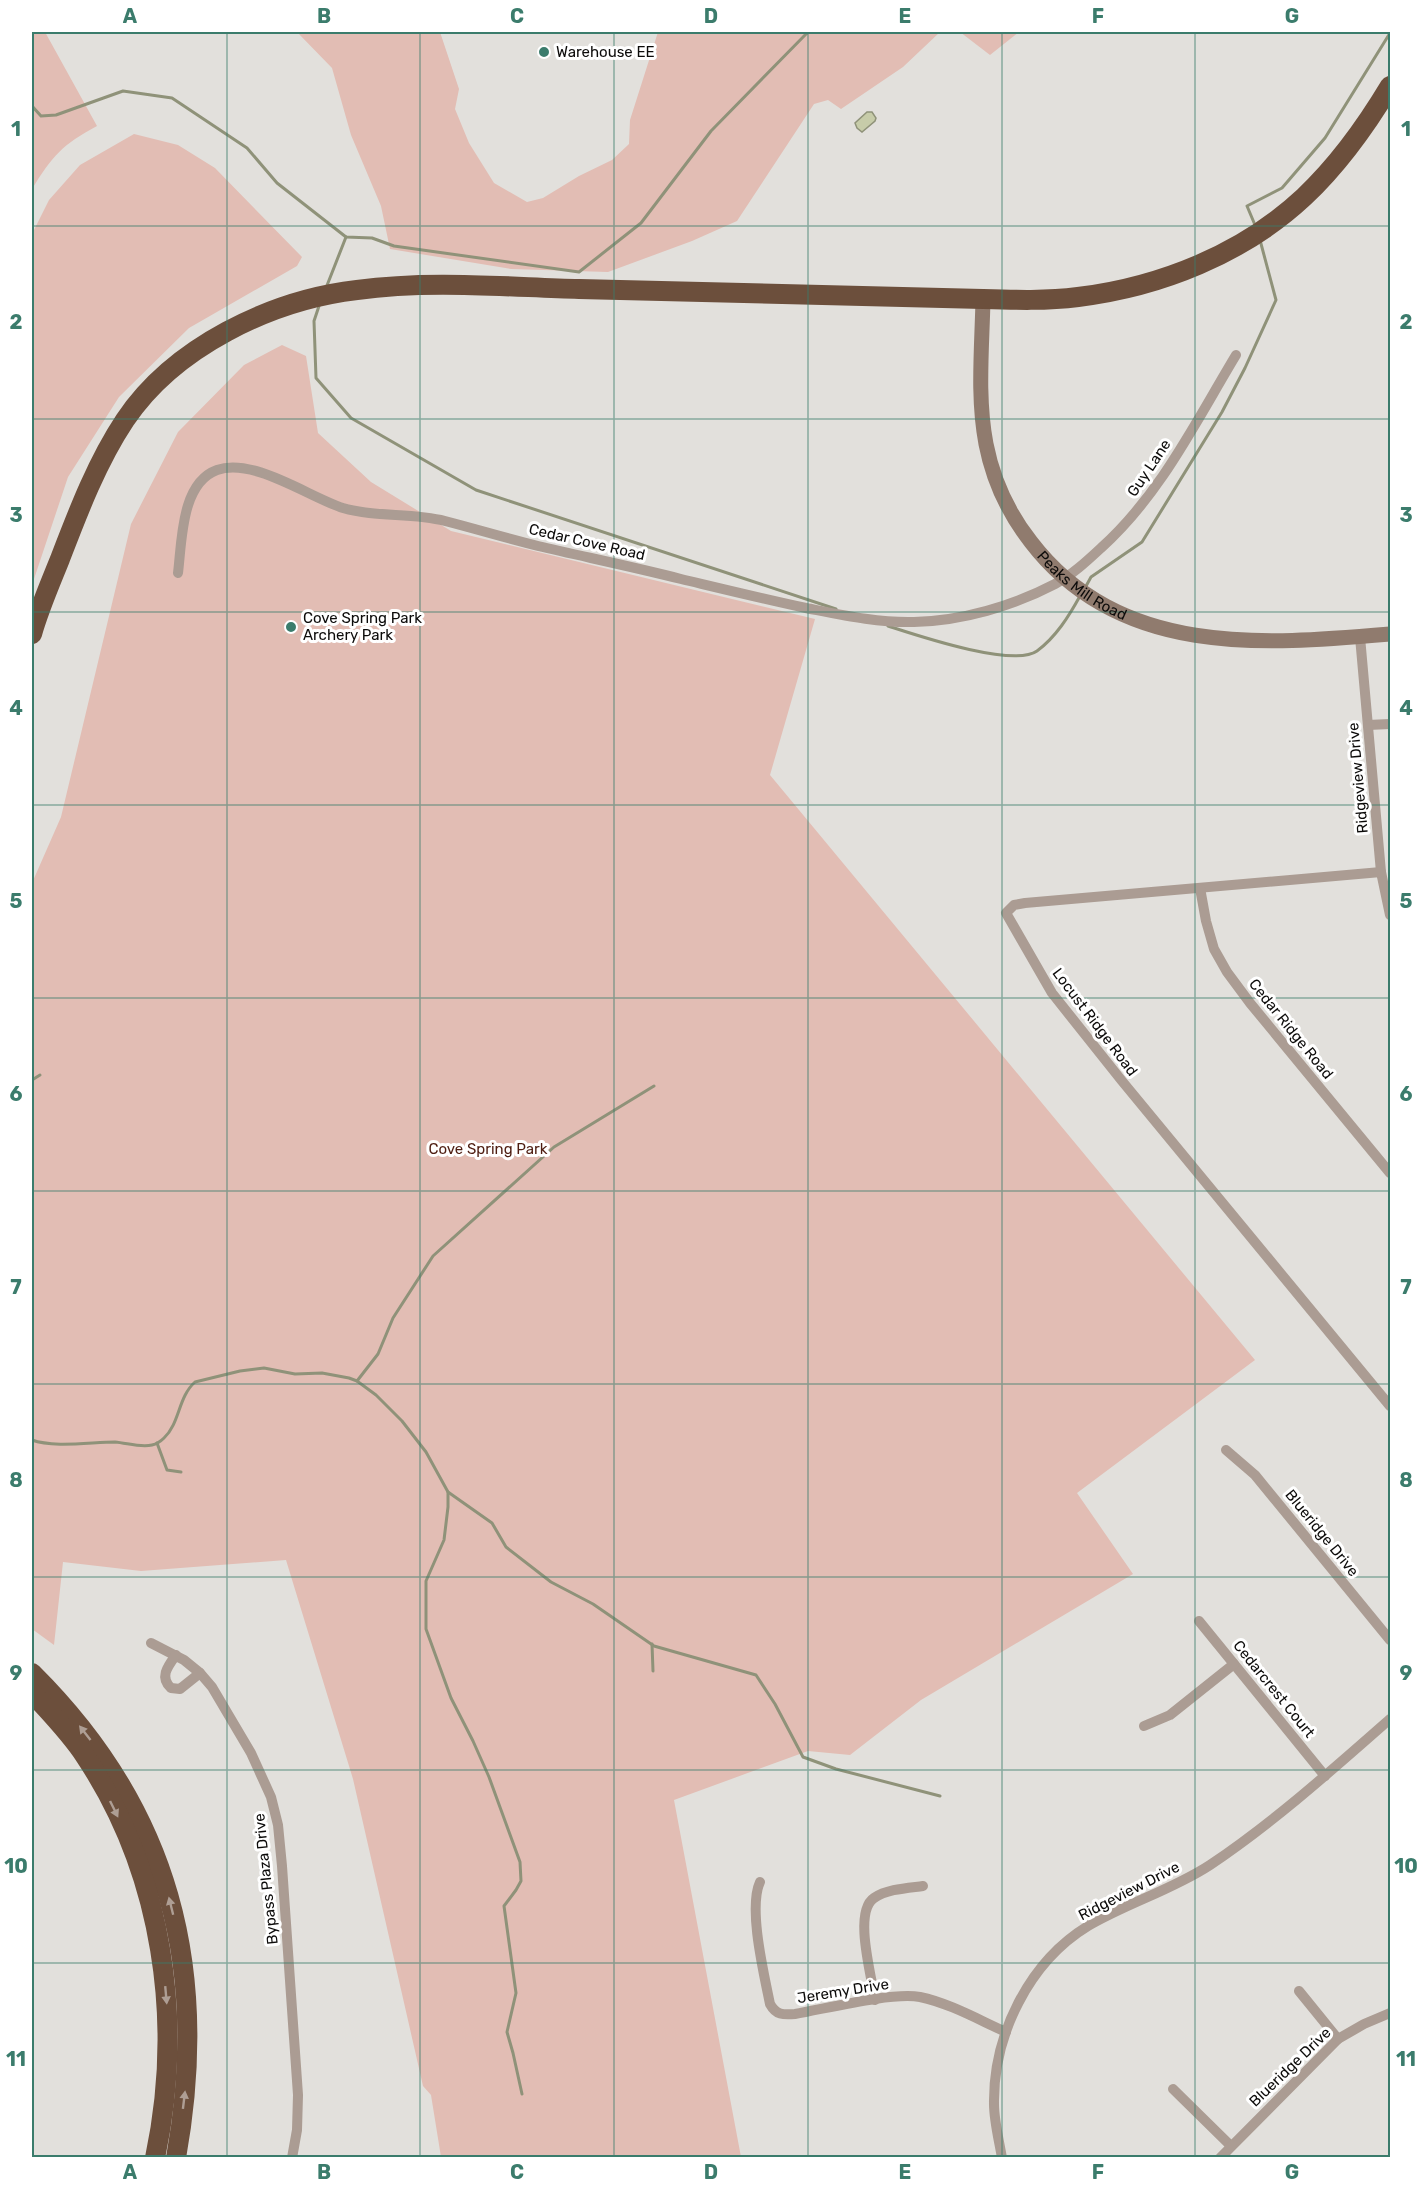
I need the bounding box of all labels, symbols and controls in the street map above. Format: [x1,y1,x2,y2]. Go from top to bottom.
text: A [123,4,138,28]
text: B [317,4,331,28]
text: C [510,4,524,28]
text: D [704,4,718,28]
text: E [899,4,911,28]
text: F [1092,4,1104,28]
text: G [1285,4,1299,28]
place label: Warehouse EE [556,43,655,61]
marker: Warehouse EE [537,45,551,59]
text: 1 [11,117,21,141]
text: 1 [1401,117,1411,141]
text: 2 [10,310,23,334]
text: 2 [1400,310,1413,334]
street label: Guy Lane [1123,436,1175,500]
text: 3 [9,503,23,527]
text: 3 [1399,503,1413,527]
street label: Cedar Cove Road [527,520,647,564]
street label: Peaks Mill Road [1033,547,1130,624]
place label: Cove Spring Park Archery Park [303,609,422,644]
marker: Cove Spring Park Archery Park [284,620,298,634]
text: 4 [9,696,23,720]
text: 4 [1399,696,1413,720]
street label: Ridgeview Drive [1344,722,1372,834]
text: 5 [10,889,23,913]
text: 5 [1400,889,1413,913]
street label: Locust Ridge Road [1049,965,1141,1079]
street label: Cedar Ridge Road [1245,975,1337,1083]
text: 6 [9,1082,23,1106]
text: 6 [1399,1082,1413,1106]
park label: Cove Spring Park [429,1140,548,1158]
text: 7 [10,1275,22,1299]
text: 7 [1400,1275,1412,1299]
text: 8 [9,1468,23,1492]
text: 8 [1399,1468,1413,1492]
street label: Blueridge Drive [1281,1486,1363,1580]
street label: Cedarcrest Court [1229,1637,1319,1741]
text: 9 [10,1661,23,1685]
text: 9 [1400,1661,1413,1685]
one-way arrow [80,1725,92,1740]
one-way arrow [110,1800,119,1817]
street label: Bypass Plaza Drive [250,1813,282,1945]
text: 10 [4,1854,28,1878]
text: 10 [1394,1854,1418,1878]
street label: Ridgeview Drive [1075,1858,1183,1924]
one-way arrow [166,1897,175,1915]
street label: Jeremy Drive [796,1975,890,2007]
one-way arrow [161,1986,171,2005]
street label: Blueridge Drive [1245,2024,1335,2110]
text: 11 [6,2047,26,2071]
text: 11 [1396,2047,1416,2071]
one-way arrow [180,2090,189,2109]
text: A [123,2160,138,2184]
text: B [317,2160,331,2184]
text: C [510,2160,524,2184]
text: D [704,2160,718,2184]
text: E [899,2160,911,2184]
text: F [1092,2160,1104,2184]
text: G [1285,2160,1299,2184]

